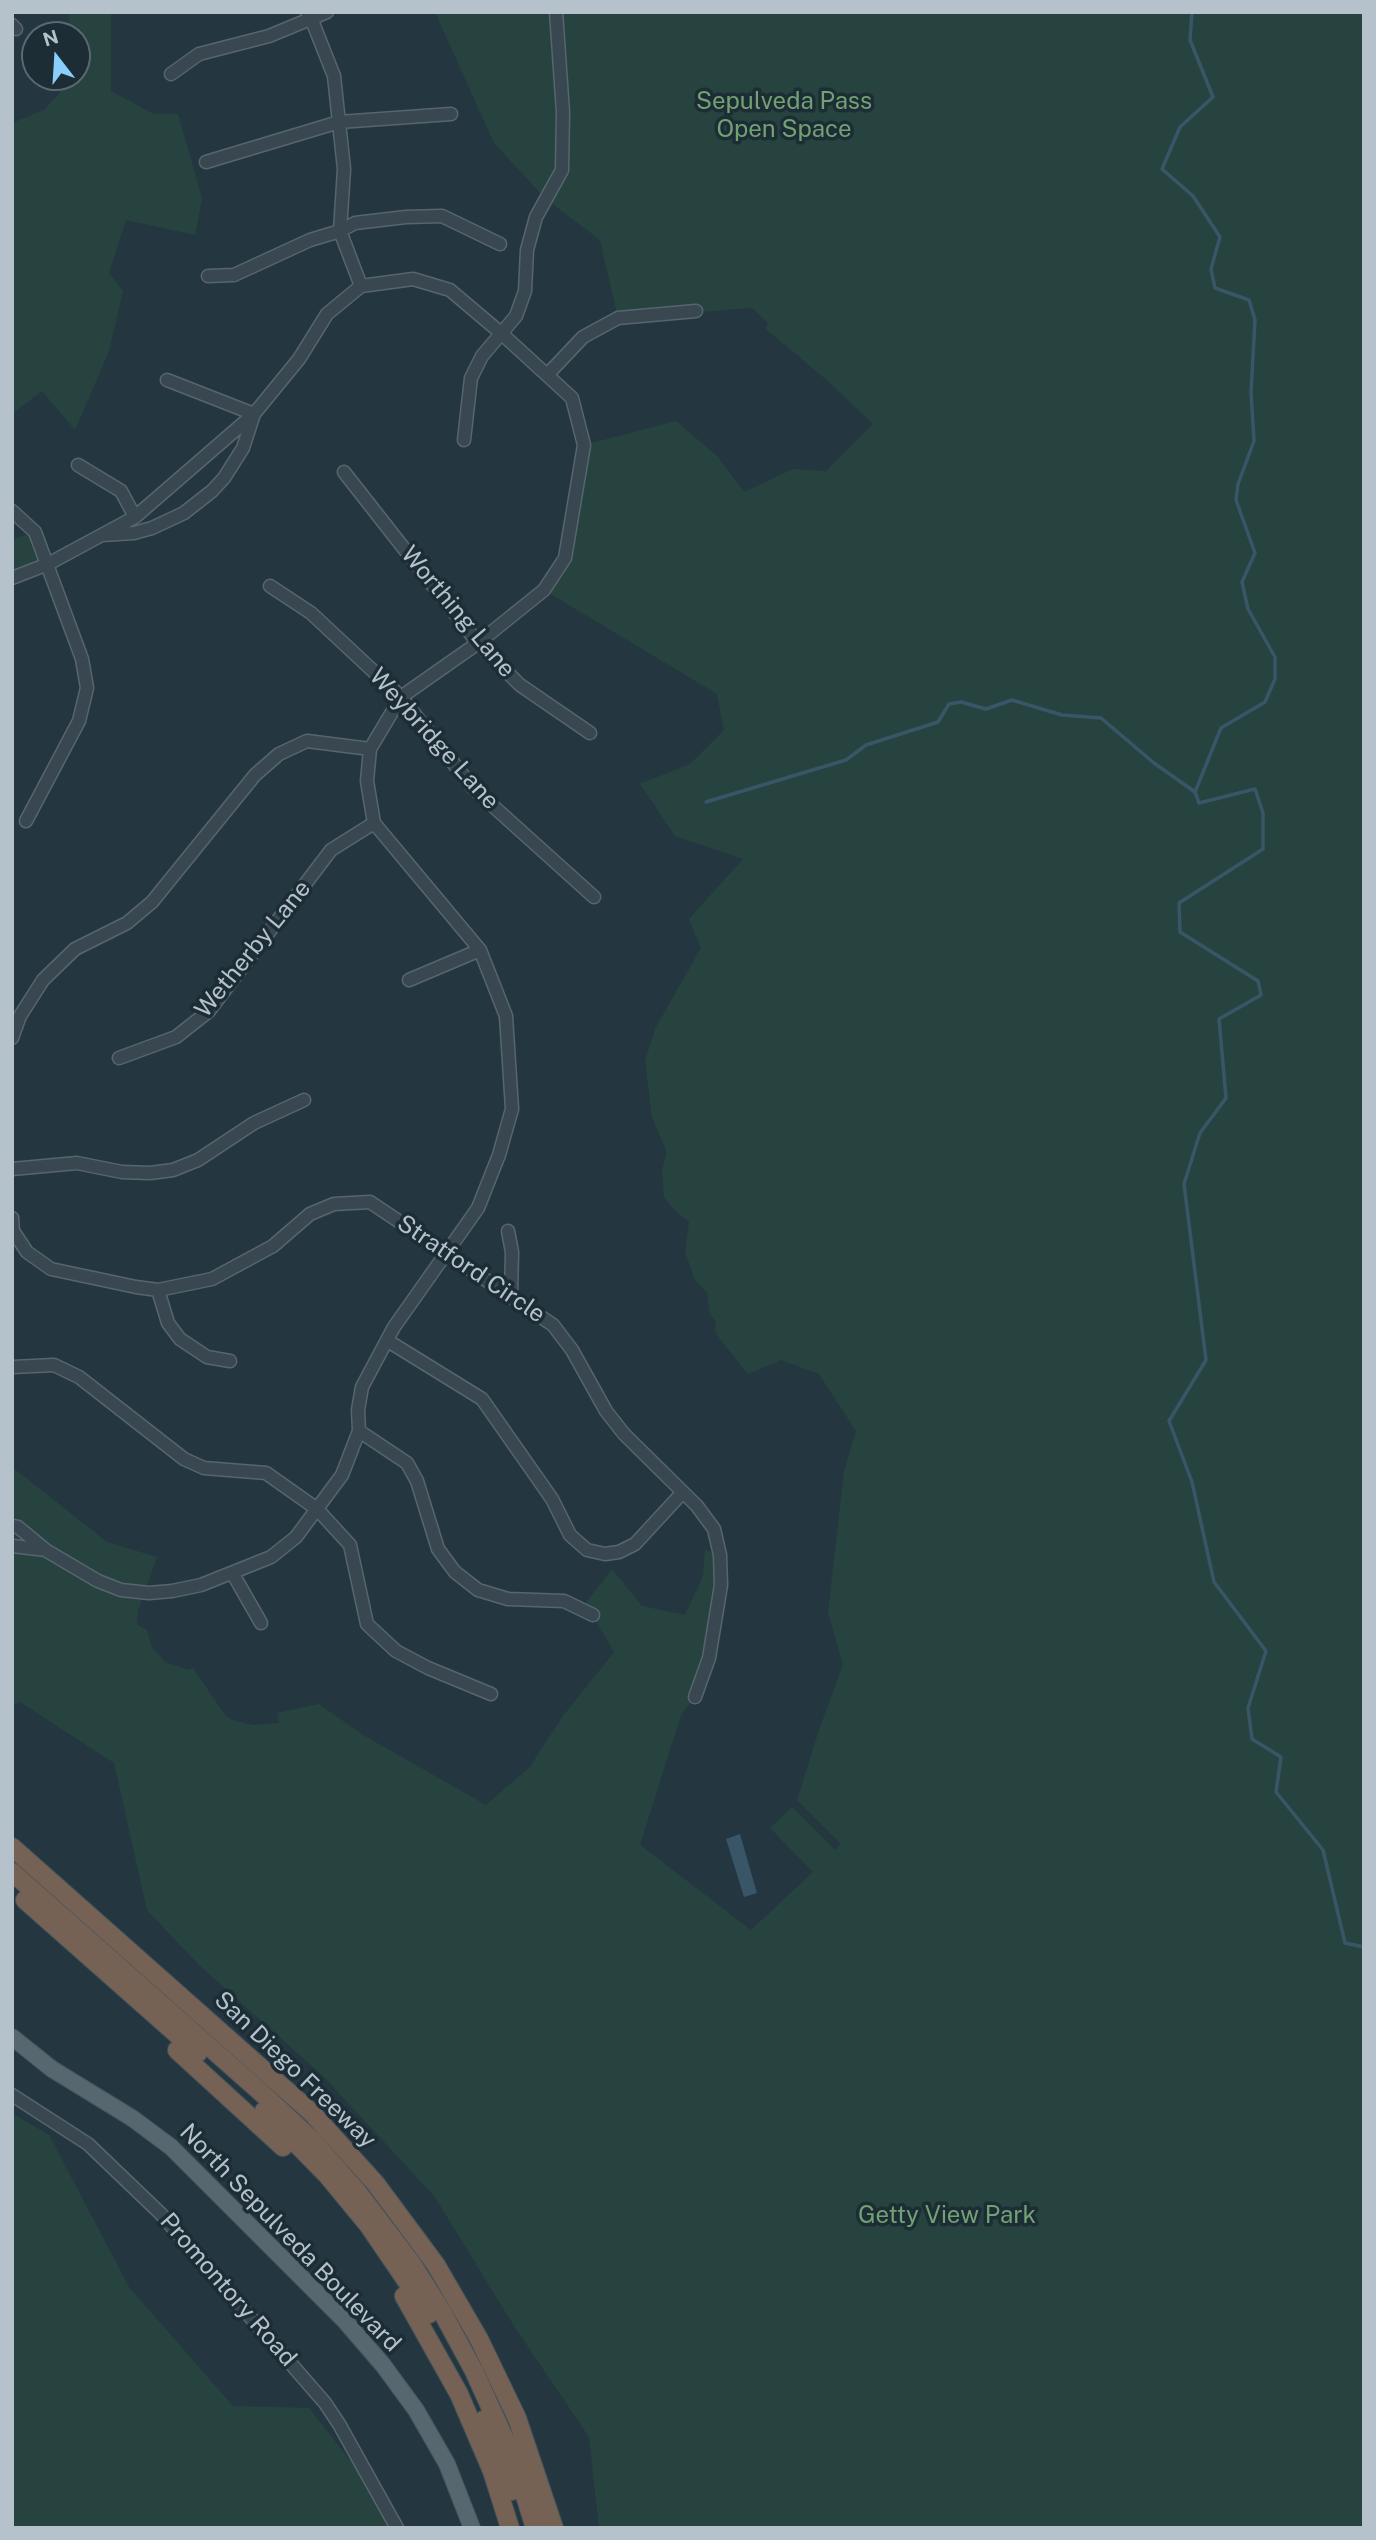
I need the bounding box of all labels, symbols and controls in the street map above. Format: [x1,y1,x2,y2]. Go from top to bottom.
north arrow [21,21,91,91]
text: N [40,25,61,51]
park label: Sepulveda Pass Open Space [696,88,872,144]
street label: Worthing Lane [395,541,521,683]
street label: Weybridge Lane [363,662,505,816]
street label: Wetherby Lane [189,875,317,1023]
street label: Stratford Circle [392,1209,550,1329]
street label: San Diego Freeway [208,1985,382,2155]
street label: North Sepulveda Boulevard [173,2118,407,2358]
park label: Getty View Park [858,2202,1036,2230]
street label: Promontory Road [154,2208,302,2372]

